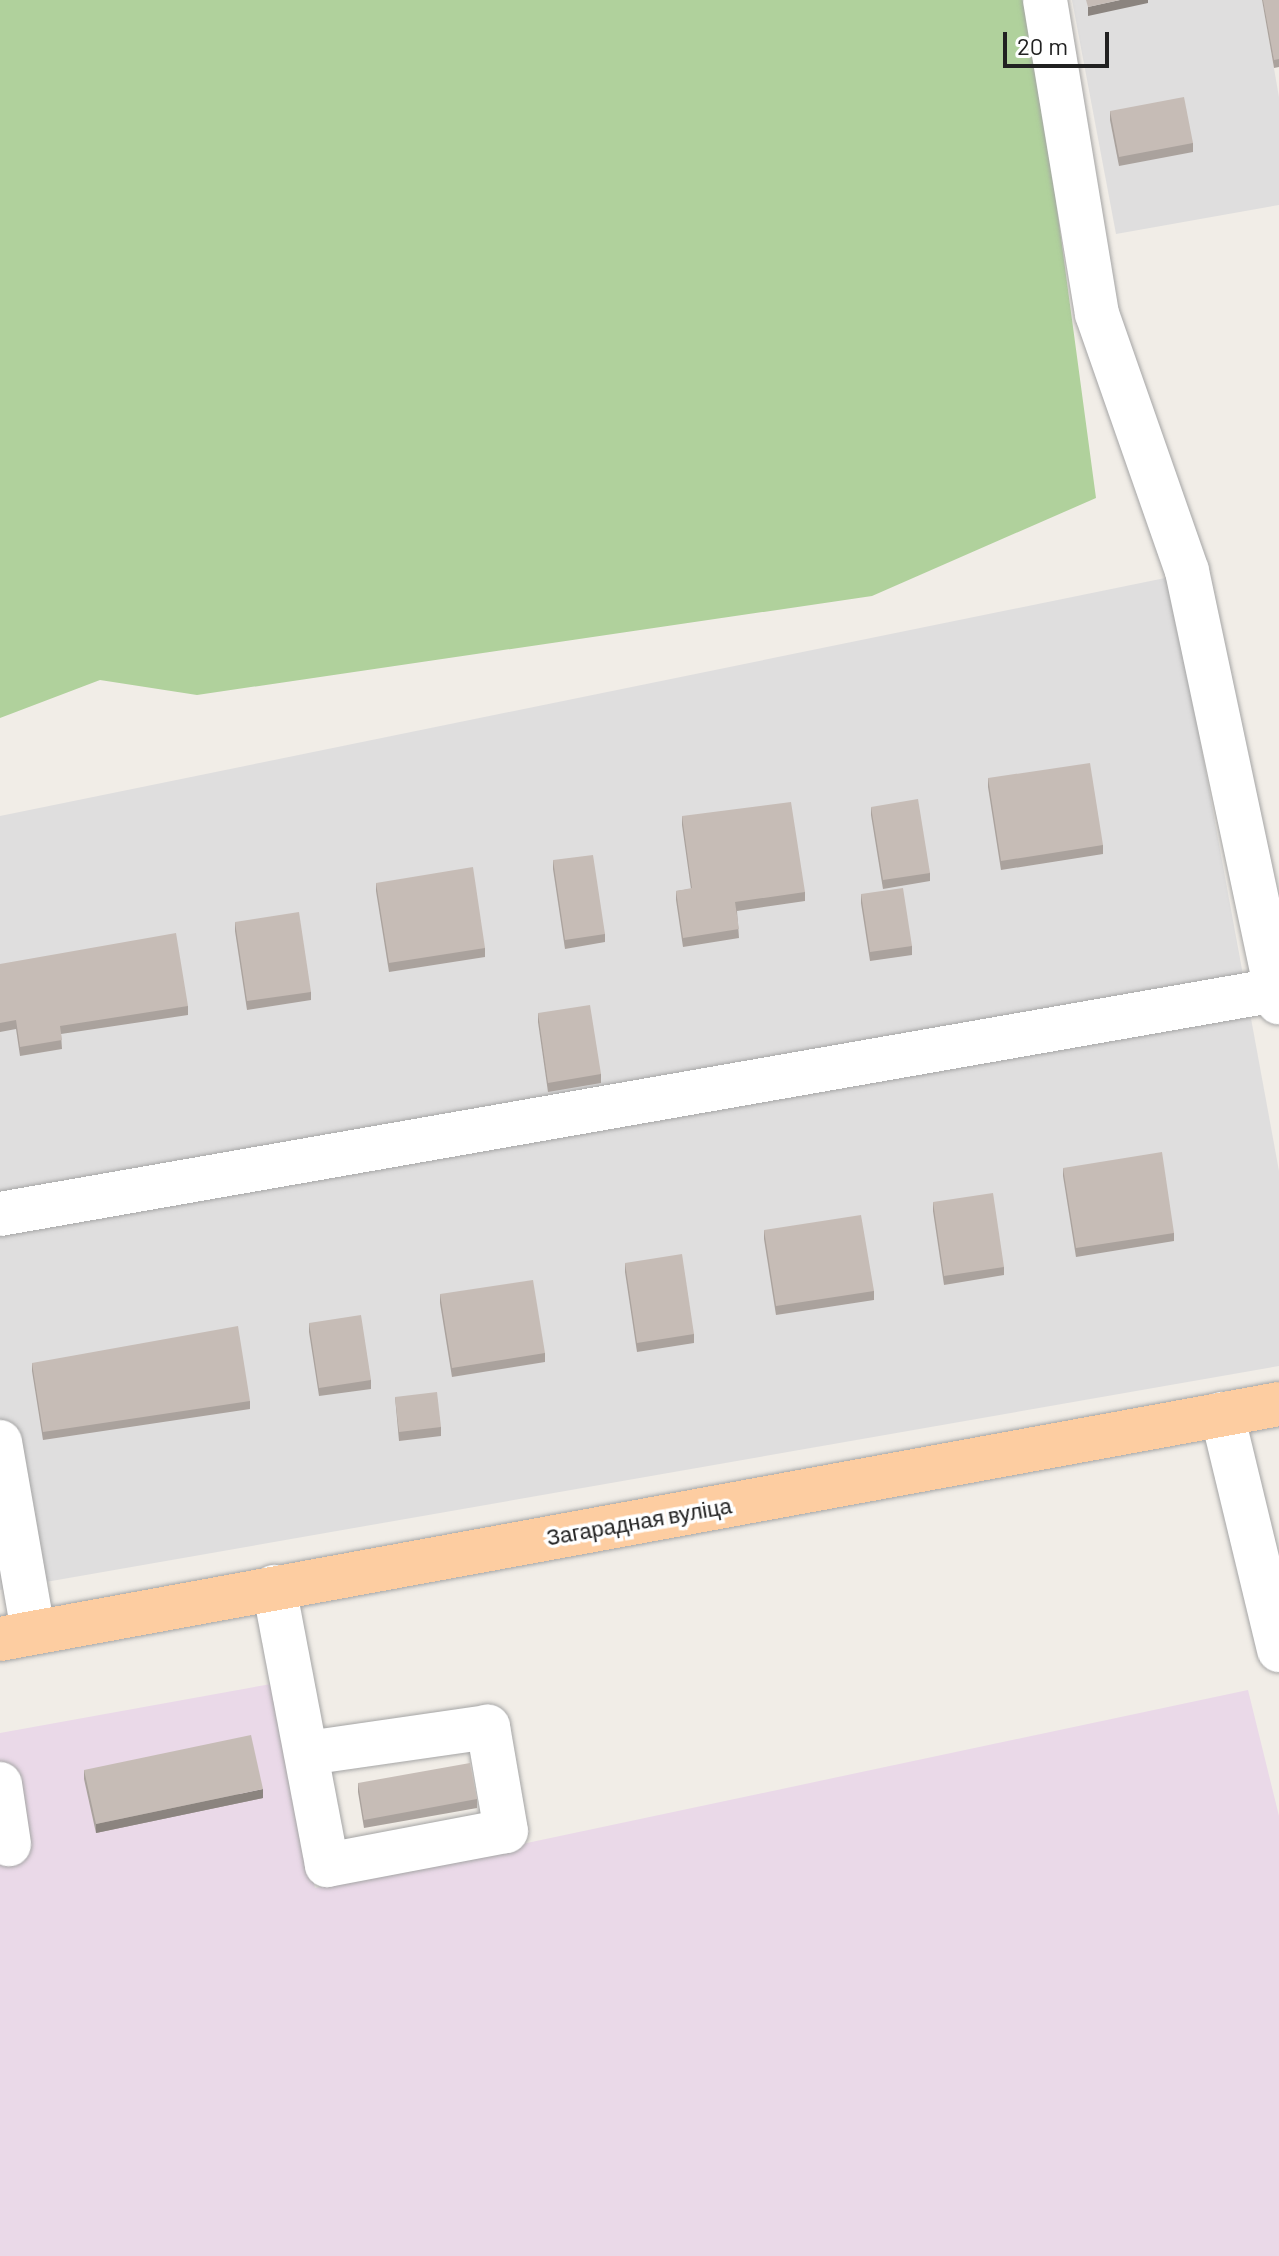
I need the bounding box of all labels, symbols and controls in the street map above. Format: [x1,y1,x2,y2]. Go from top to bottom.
scale bar [1007,16,1113,66]
text: 20 m [1017,31,1068,60]
street label: Загарадная вуліца [544,1492,734,1550]

